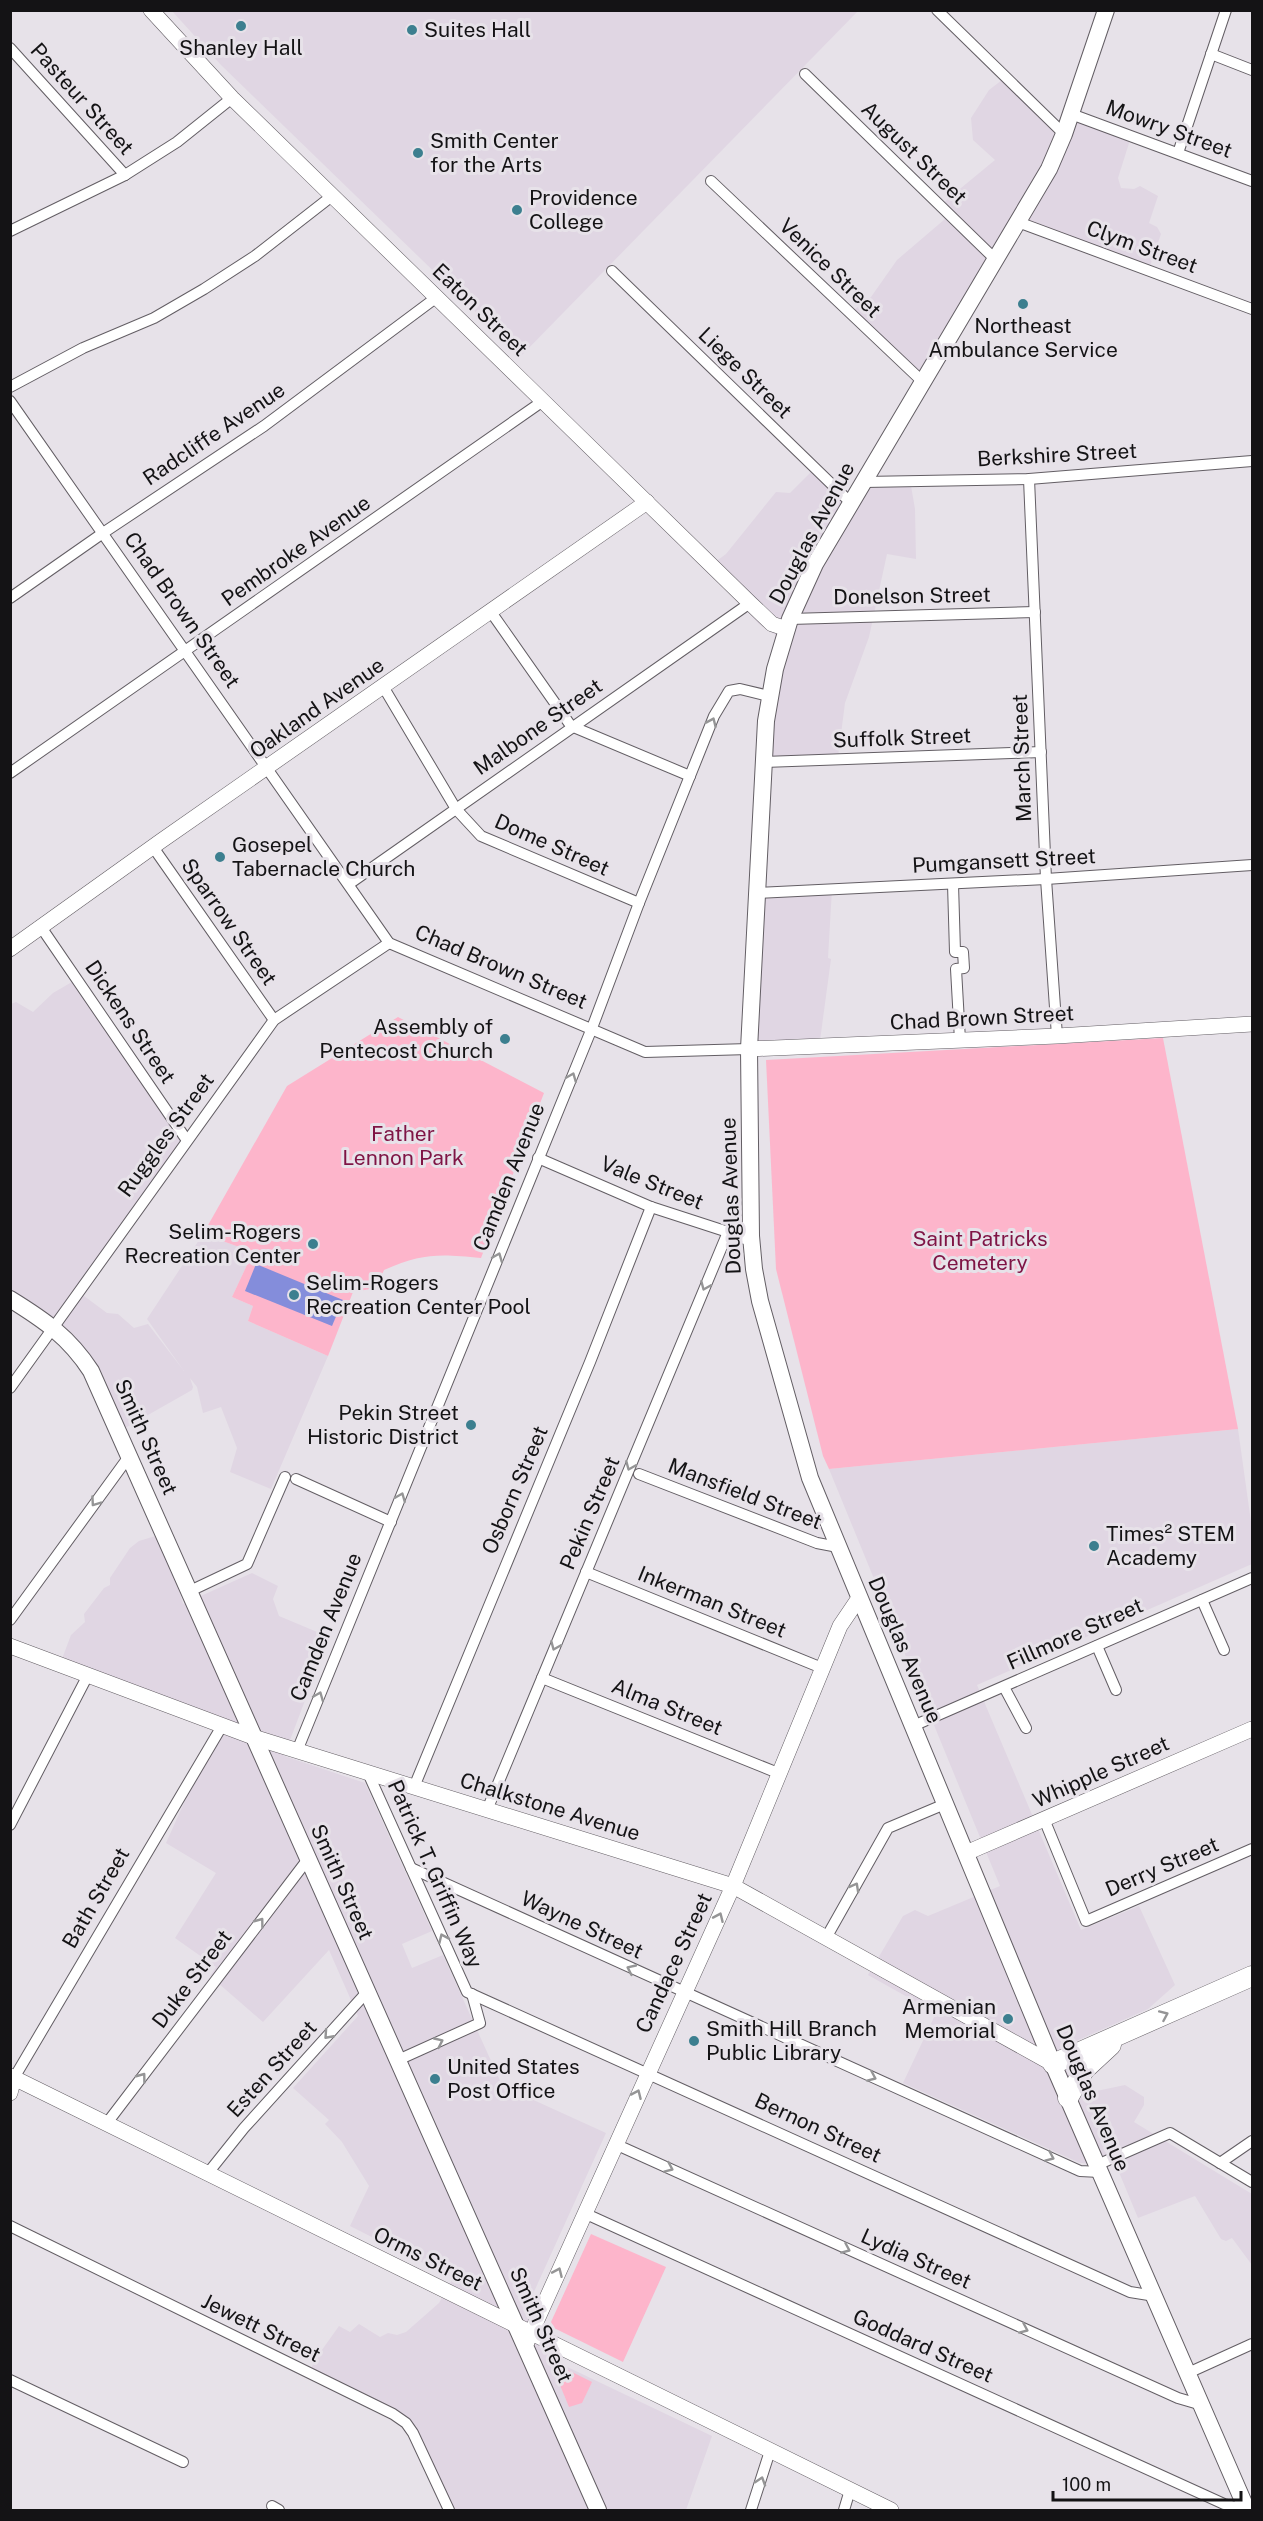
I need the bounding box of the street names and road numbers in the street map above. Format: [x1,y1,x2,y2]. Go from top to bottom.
street label: Pasteur Street [26,38,139,160]
street label: Mowry Street [1103,94,1236,163]
street label: August Street [856,96,972,209]
street label: Venice Street [774,213,886,322]
street label: Clym Street [1083,215,1201,278]
street label: Eaton Street [428,258,533,361]
street label: Liege Street [693,322,797,423]
street label: Radcliffe Avenue [138,377,289,490]
street label: Berkshire Street [976,438,1138,471]
street label: Douglas Avenue [764,458,859,608]
street label: Pembroke Avenue [216,490,375,611]
street label: Chad Brown Street [119,527,246,692]
street label: Donelson Street [833,582,991,609]
street label: Oakland Avenue [245,652,389,763]
street label: Malbone Street [469,673,607,780]
street label: March Street [1007,694,1036,822]
street label: Suffolk Street [832,723,972,752]
street label: Dome Street [491,808,613,881]
street label: Pumgansett Street [911,843,1096,878]
street label: Sparrow Street [176,854,282,990]
street label: Chad Brown Street [411,919,591,1014]
street label: Dickens Street [80,955,181,1088]
street label: Chad Brown Street [889,1000,1075,1035]
street label: Ruggles Street [112,1068,219,1201]
street label: Camden Avenue [467,1099,550,1255]
street label: Douglas Avenue [715,1117,746,1275]
street label: Vale Street [597,1151,707,1215]
street label: Smith Street [110,1375,183,1499]
street label: Osborn Street [476,1422,553,1558]
street label: Pekin Street [554,1452,625,1573]
street label: Mansfield Street [665,1453,826,1534]
street label: Camden Avenue [284,1549,367,1705]
street label: Inkerman Street [634,1560,790,1643]
street label: Douglas Avenue [863,1573,948,1727]
street label: Fillmore Street [1003,1592,1147,1675]
street label: Alma Street [608,1673,726,1740]
street label: Whipple Street [1029,1730,1173,1813]
street label: Chalkstone Avenue [457,1767,643,1846]
street label: Patrick T. Griffin Way [383,1776,488,1972]
street label: Smith Street [306,1820,379,1944]
street label: Derry Street [1101,1831,1222,1902]
street label: Bath Street [57,1843,134,1952]
street label: Wayne Street [517,1885,647,1964]
street label: Candace Street [630,1889,717,2037]
street label: Duke Street [147,1925,237,2033]
street label: Esten Street [222,2015,322,2122]
street label: Douglas Avenue [1051,2021,1136,2175]
street label: Bernon Street [751,2087,885,2168]
street label: Orms Street [369,2221,487,2296]
street label: Lydia Street [857,2223,975,2294]
street label: Smith Street [505,2263,578,2387]
street label: Jewett Street [198,2288,325,2367]
street label: Goddard Street [849,2303,997,2388]

